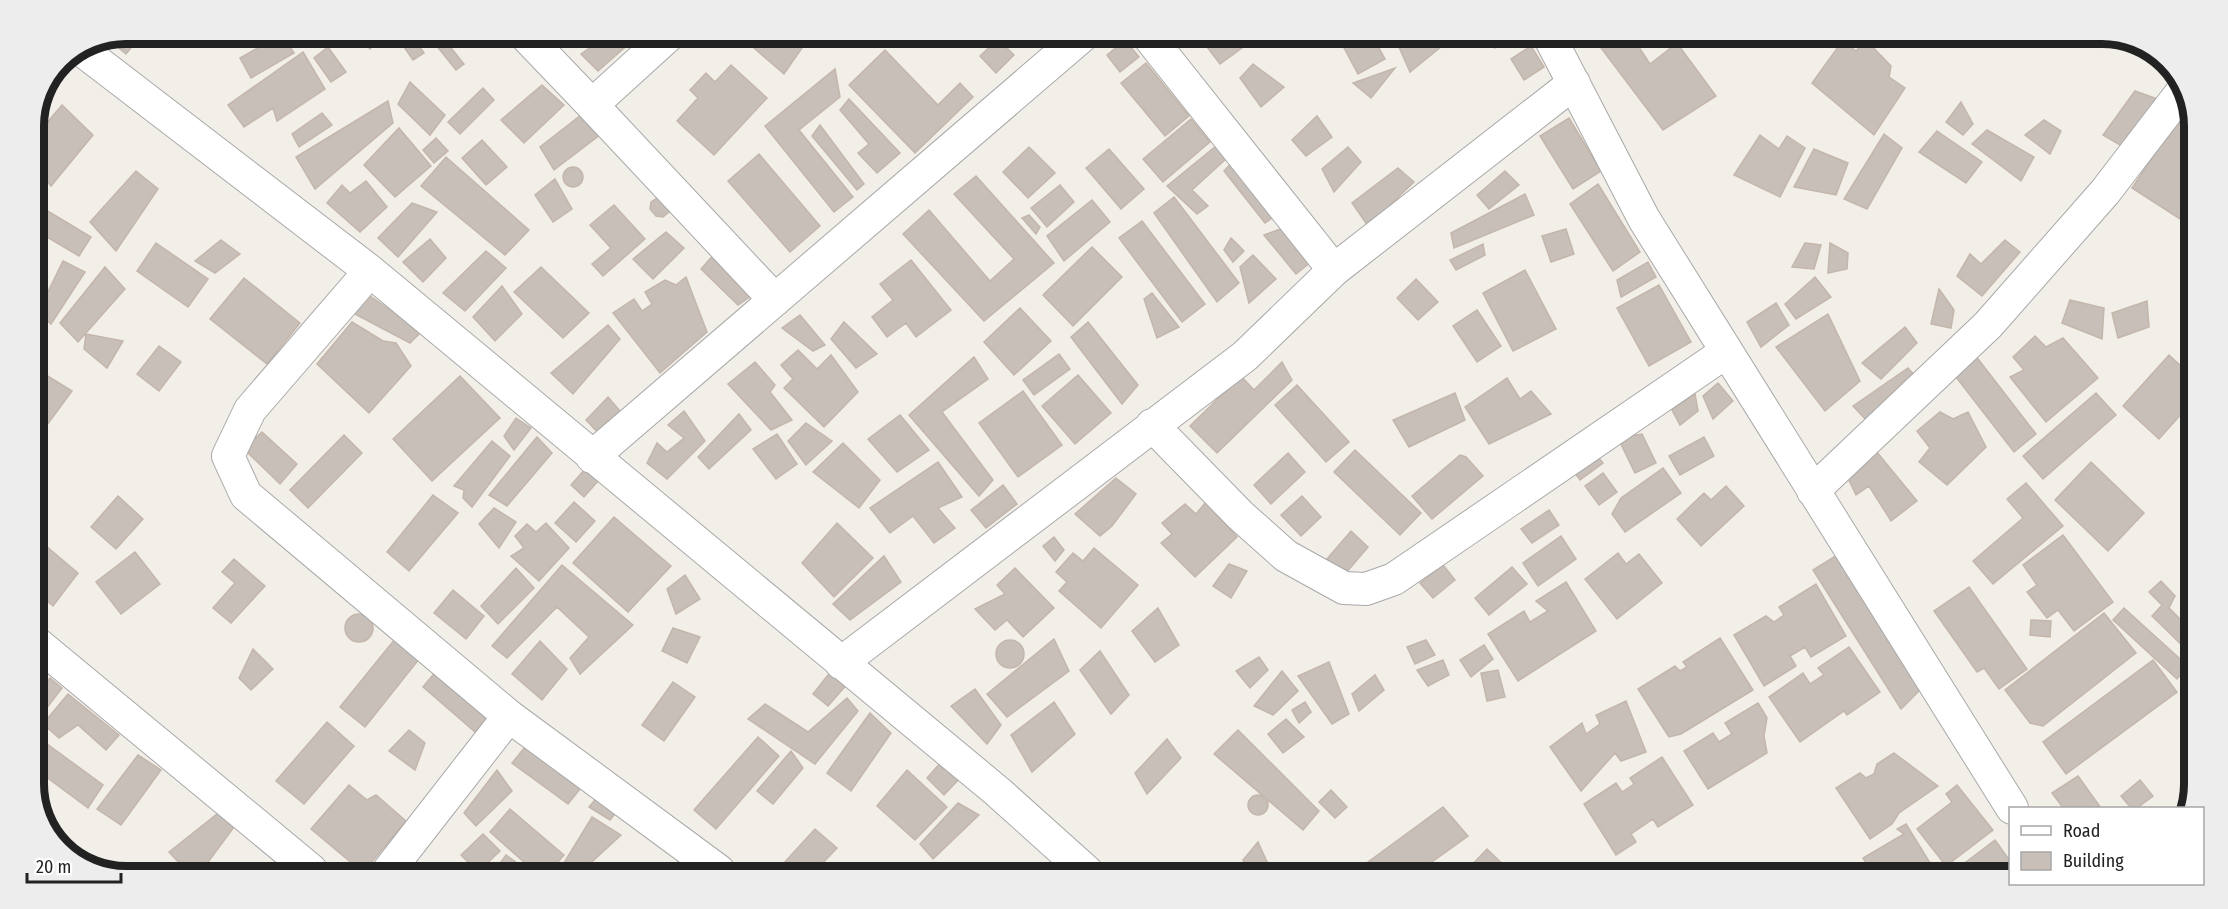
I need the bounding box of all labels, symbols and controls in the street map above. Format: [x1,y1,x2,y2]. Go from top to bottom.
legend [2009,807,2204,885]
text: Road [2063,820,2100,842]
scale bar [27,846,122,884]
text: Building [2063,850,2124,872]
text: 20 m [36,856,71,878]

